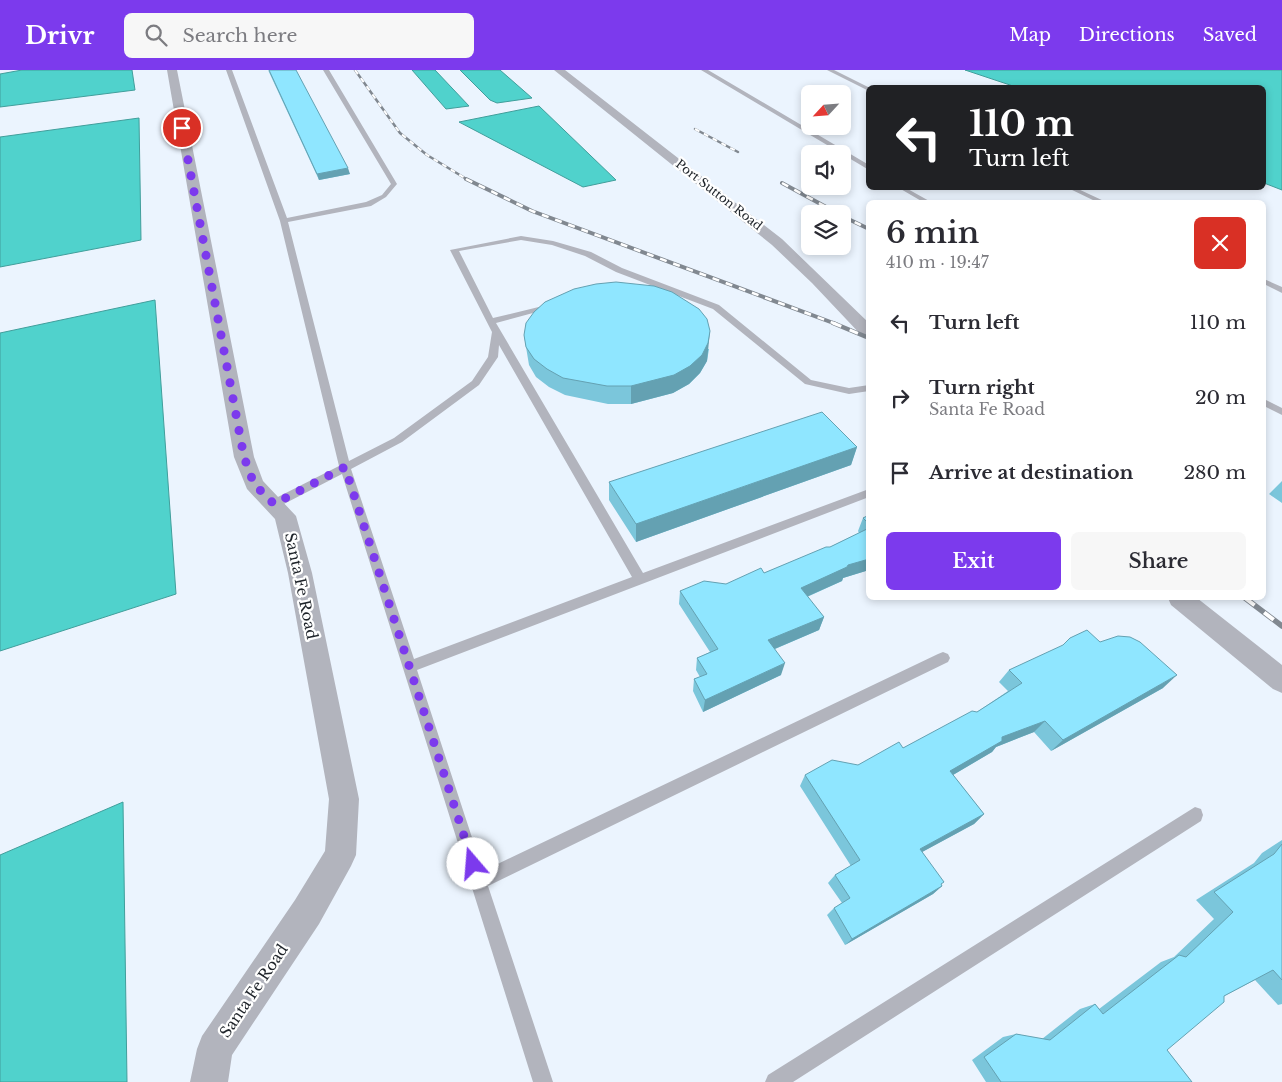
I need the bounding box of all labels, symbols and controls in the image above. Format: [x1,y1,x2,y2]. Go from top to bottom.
search box [124,13,474,58]
text: Drivr [25,21,94,50]
icon: search [142,21,170,49]
text: Search here [182,24,297,47]
text: Map [1009,24,1051,46]
text: Directions [1079,24,1175,46]
text: Saved [1203,24,1257,46]
north arrow [801,85,851,135]
map controls [801,85,851,255]
text: 110 m [969,102,1074,145]
icon: left [886,105,951,170]
pin [161,107,203,149]
icon: arrive [168,114,196,142]
button: sound [801,145,851,195]
text: Turn left [969,145,1069,172]
street label: Port Sutton Road [673,156,766,233]
button: layers [801,205,851,255]
text: 6 min [886,214,979,251]
button: close [1194,217,1246,269]
text: 410 m · 19:47 [886,252,989,272]
icon: left [886,309,914,337]
text: Turn left [929,311,1020,334]
text: 110 m [1190,311,1246,334]
text: Turn right [929,376,1035,399]
icon: right [886,384,914,412]
text: 20 m [1195,386,1246,409]
text: Santa Fe Road [929,399,1045,419]
icon: arrive [886,459,914,487]
text: Arrive at destination [929,461,1133,484]
text: 280 m [1183,461,1246,484]
street label: Santa Fe Road [281,531,322,641]
button: Exit [886,532,1061,590]
button: Share [1071,532,1246,590]
position arrow [446,837,498,889]
street label: Santa Fe Road [215,940,292,1041]

